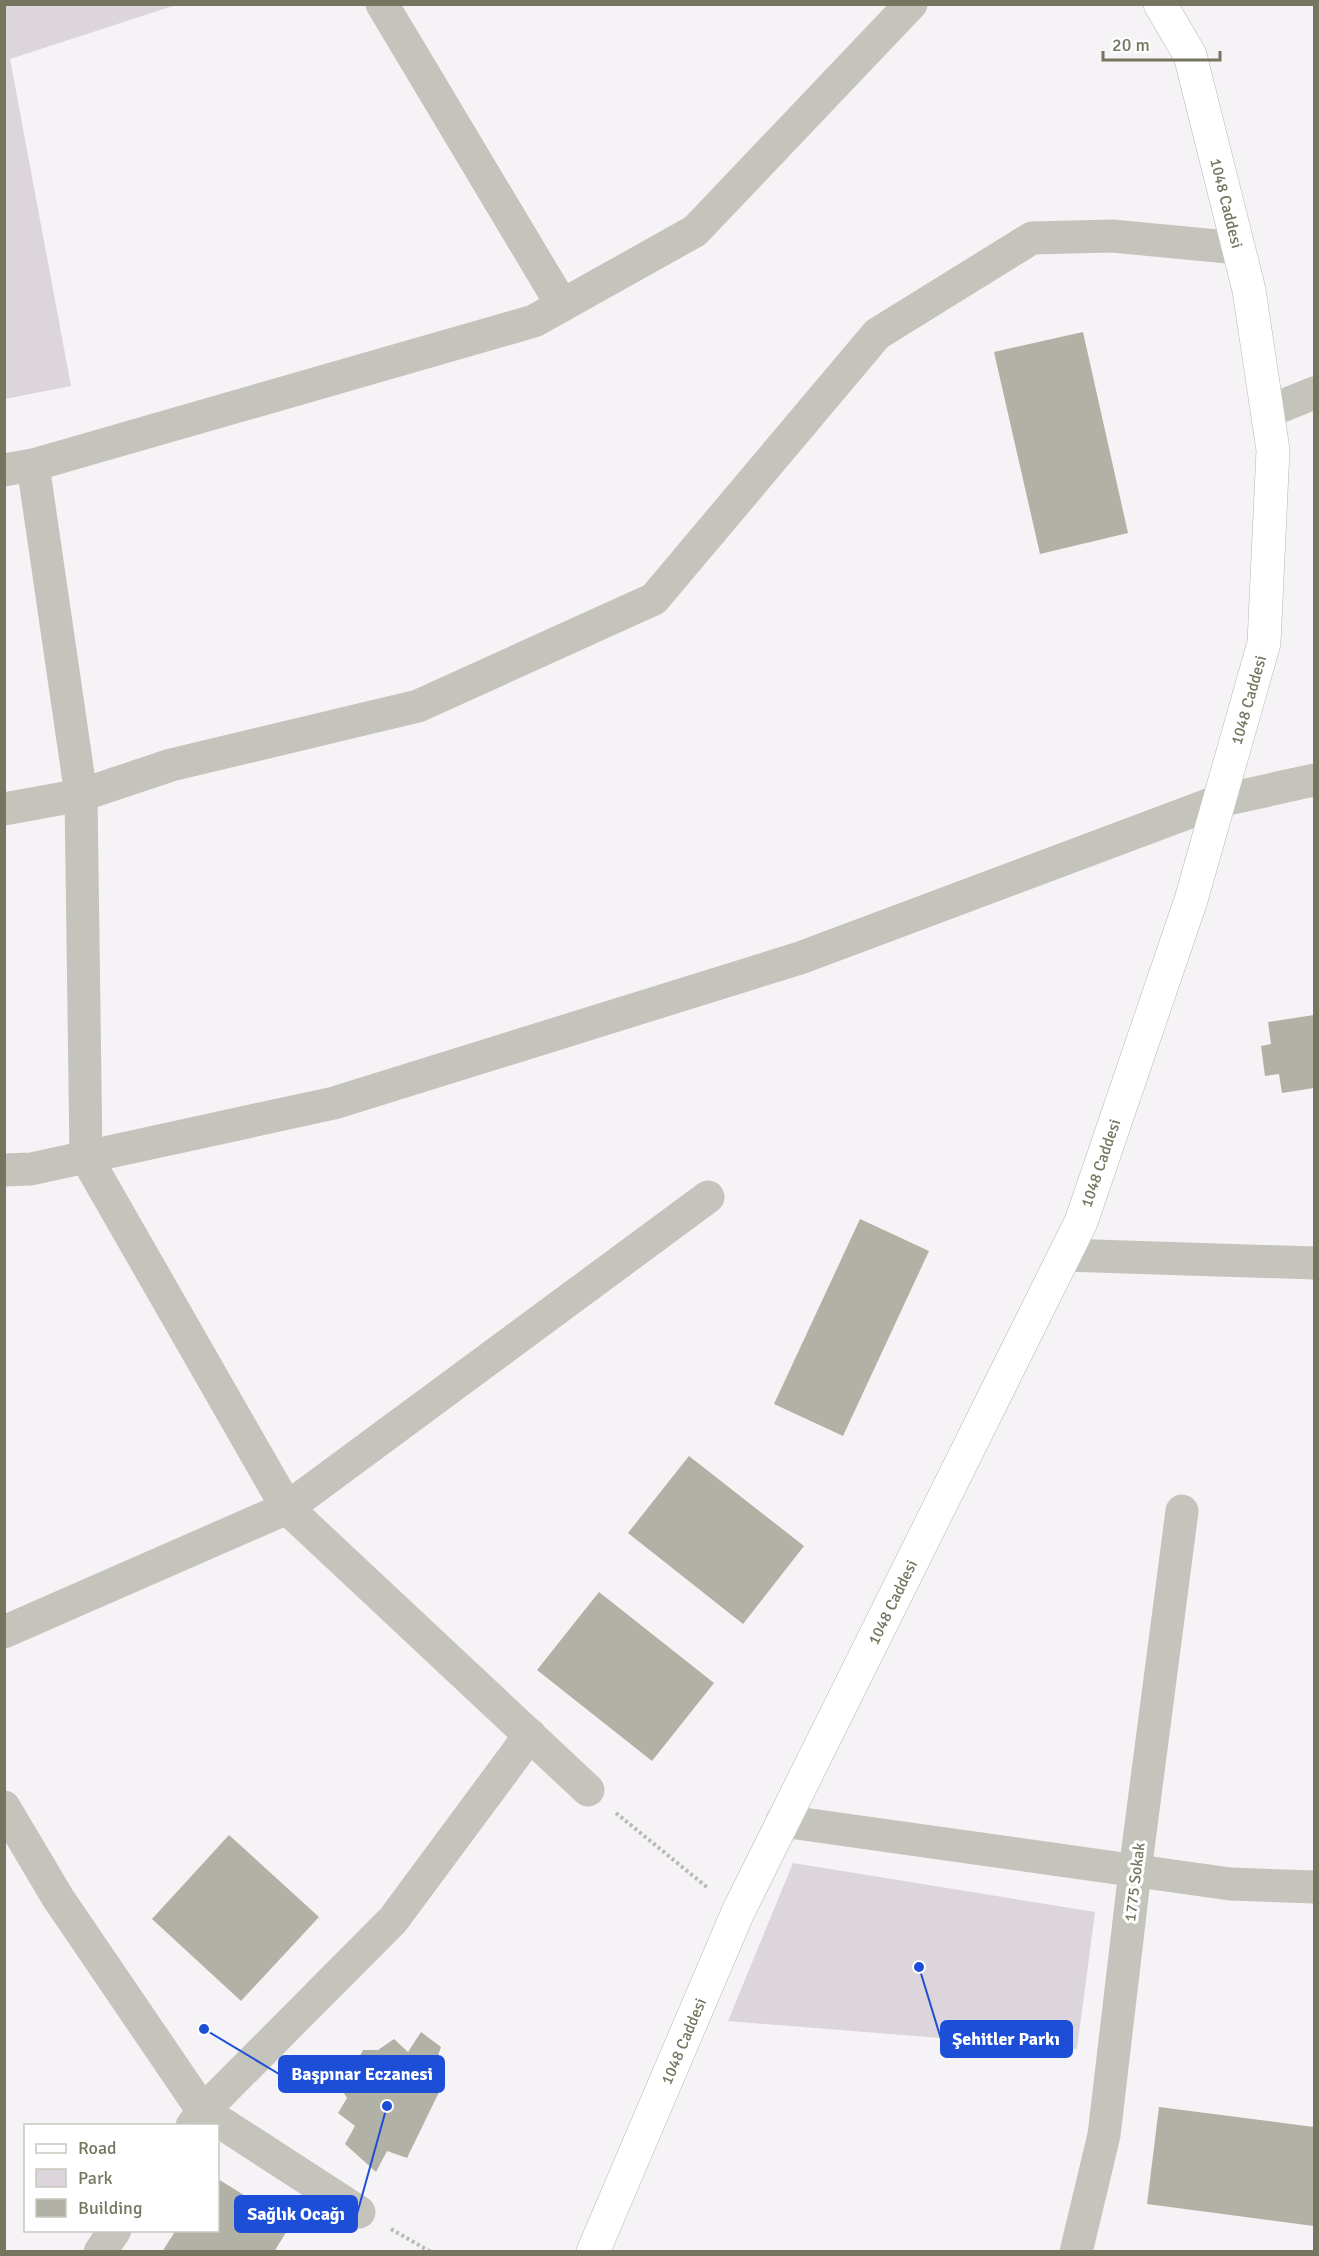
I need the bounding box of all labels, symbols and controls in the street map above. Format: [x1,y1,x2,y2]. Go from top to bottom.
scale bar [1103,24,1220,62]
text: 20 m [1112,34,1150,56]
street label: 1048 Caddesi [1205,156,1247,250]
street label: 1048 Caddesi [1227,653,1271,747]
street label: 1048 Caddesi [1077,1117,1125,1210]
street label: 1048 Caddesi [864,1557,922,1648]
street label: 1775 Sokak [1120,1841,1150,1923]
street label: 1048 Caddesi [657,1995,711,2088]
callout: Şehitler Parkı [941,2021,1072,2057]
text: Şehitler Parkı [952,2028,1060,2050]
callout: Başpınar Eczanesi [279,2056,444,2092]
text: Başpınar Eczanesi [291,2063,433,2085]
legend [24,2124,219,2232]
text: Road [78,2137,117,2159]
text: Park [78,2167,113,2189]
callout: Sağlık Ocağı [235,2196,357,2232]
text: Building [78,2197,142,2219]
text: Sağlık Ocağı [247,2203,345,2225]

